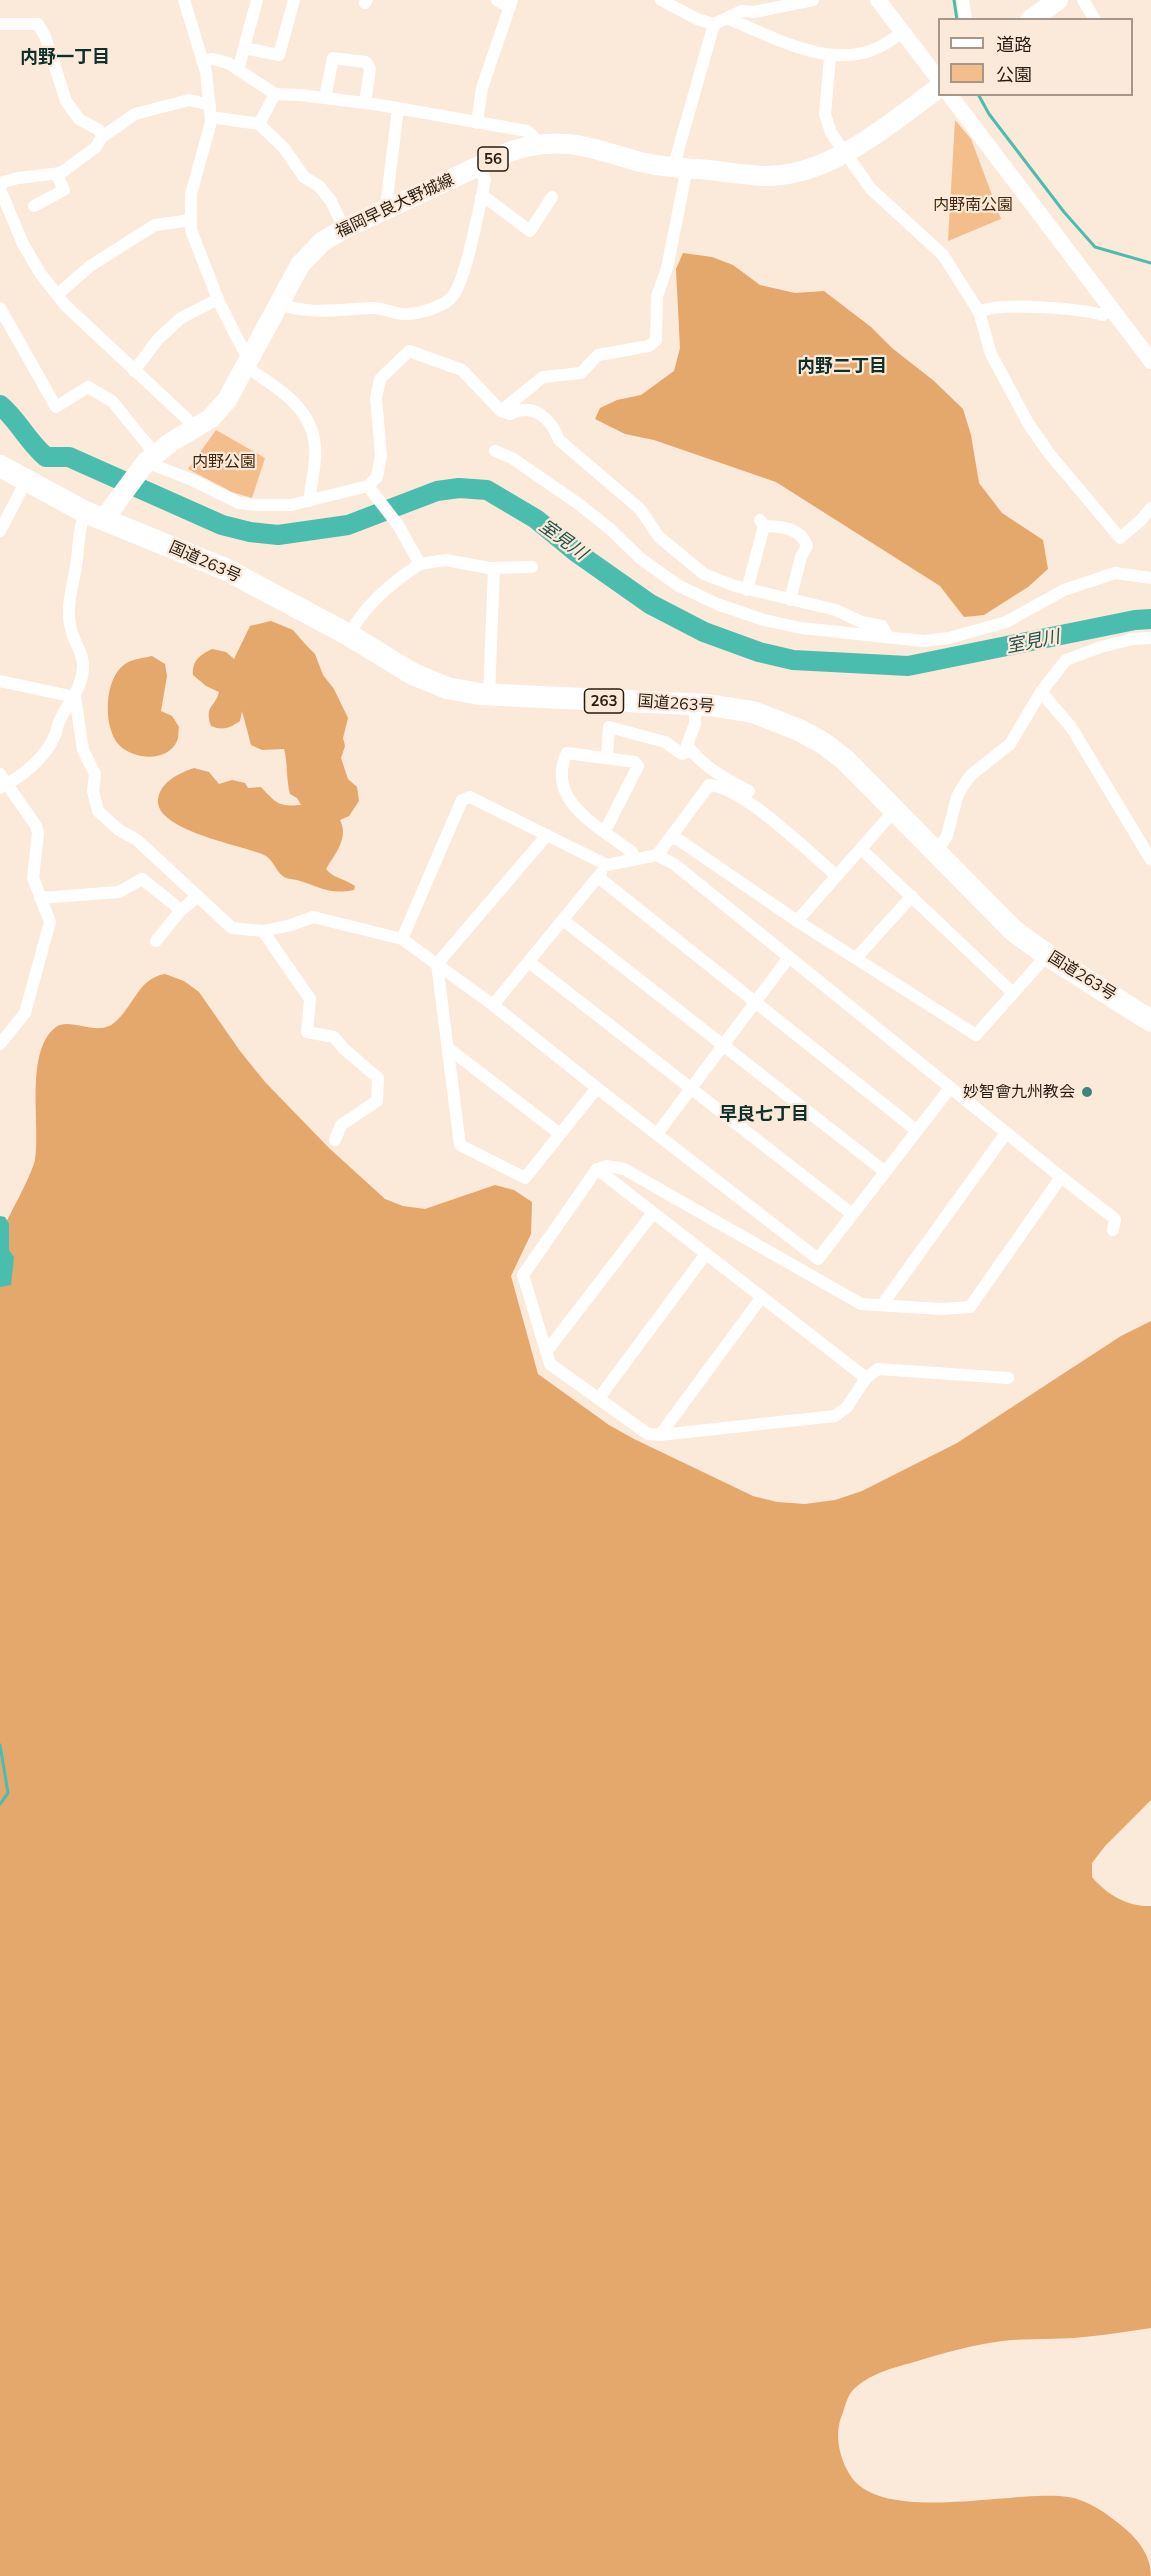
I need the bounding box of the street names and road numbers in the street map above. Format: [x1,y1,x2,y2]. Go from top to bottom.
road number: 56 [478,147,508,171]
street label: 福岡早良大野城線 [333,170,457,242]
street label: 国道263号 [166,538,244,586]
road number: 263 [584,689,624,713]
street label: 国道263号 [637,692,715,716]
street label: 国道263号 [1044,948,1120,1004]

